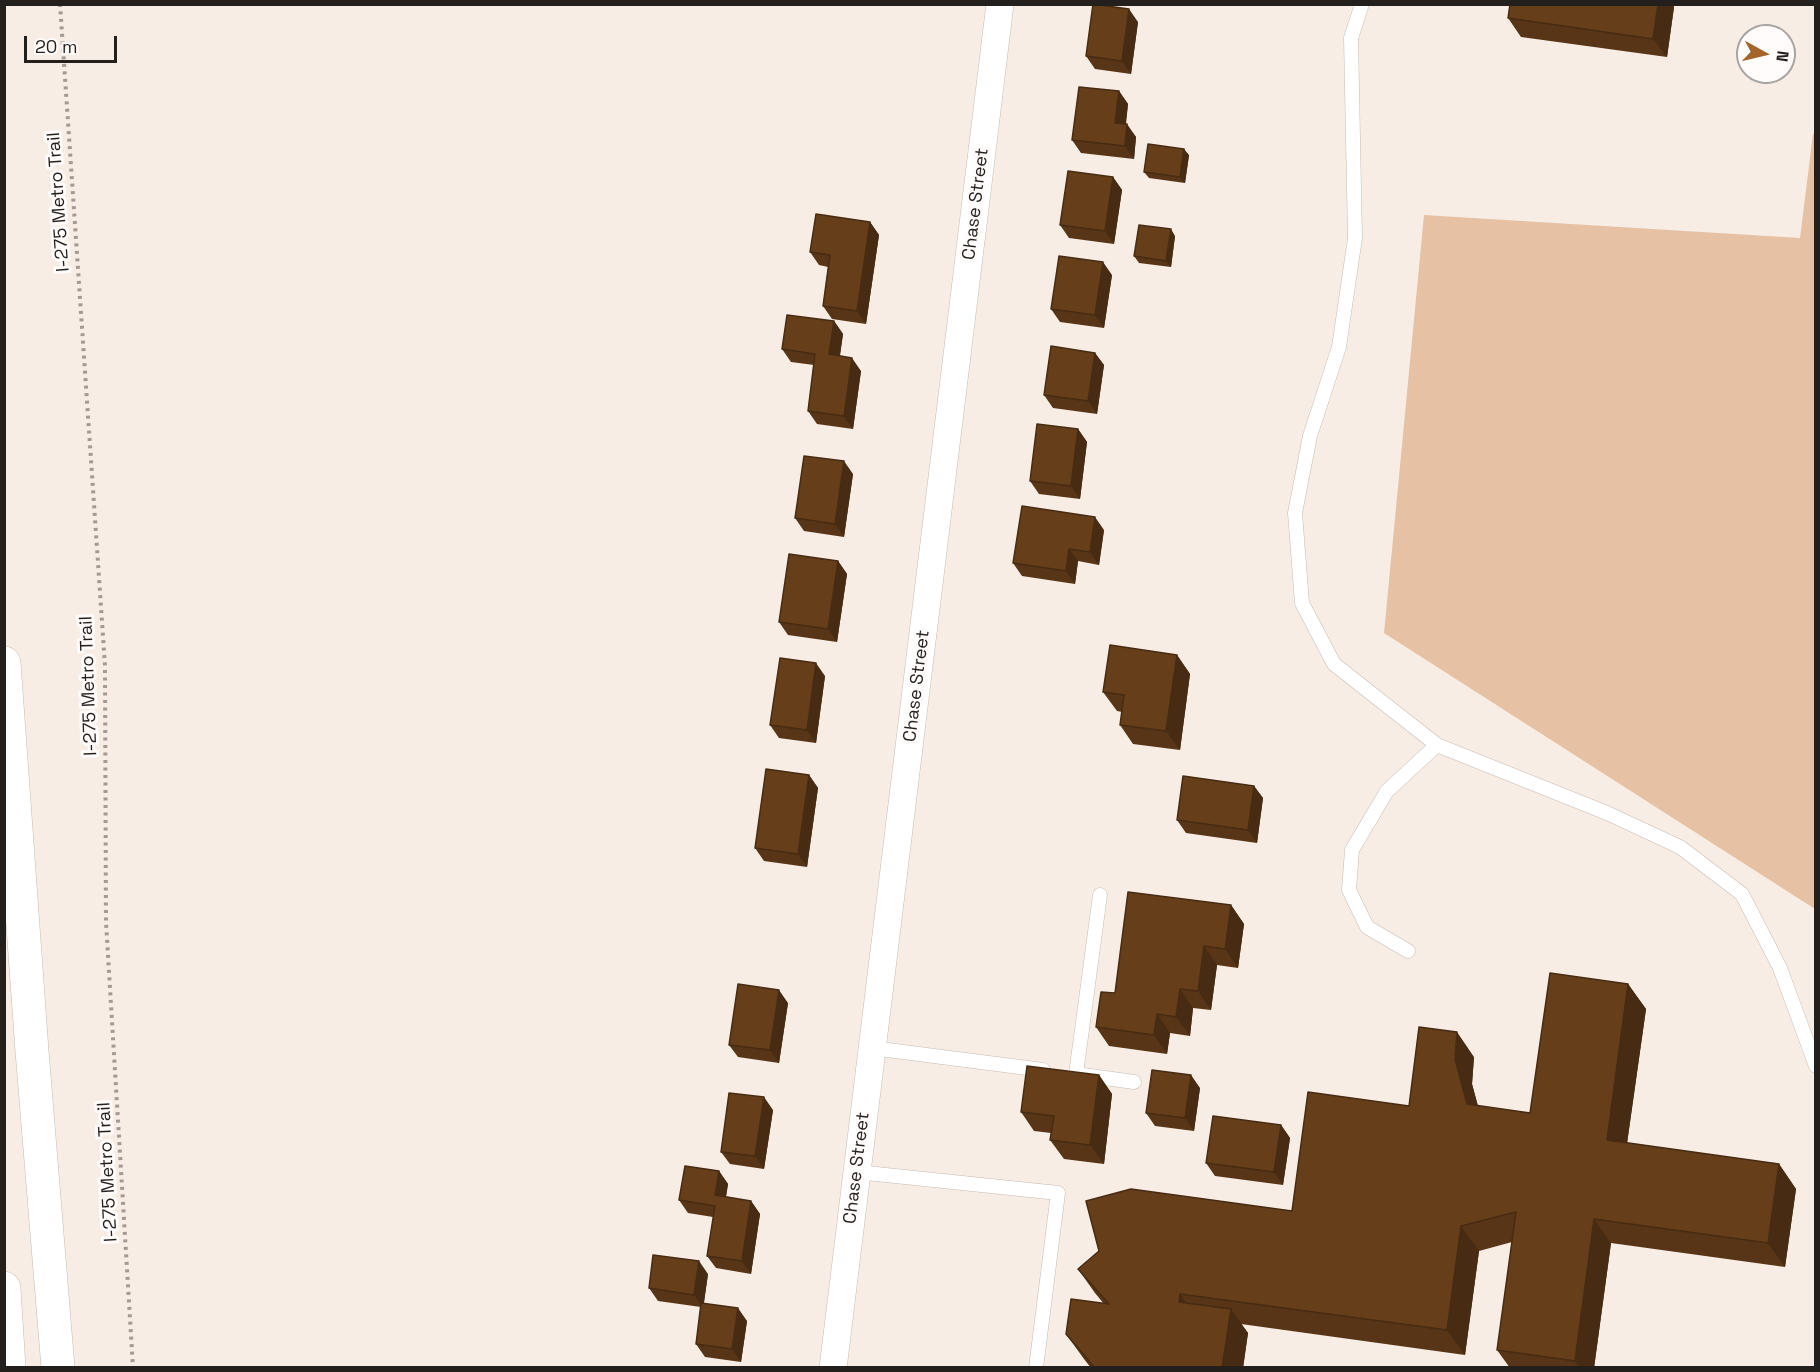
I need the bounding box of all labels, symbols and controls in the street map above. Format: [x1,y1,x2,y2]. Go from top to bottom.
scale bar [27,24,120,62]
north arrow [1736,24,1796,84]
text: 20 m [35,35,78,58]
text: N [1771,50,1793,63]
street label: I-275 Metro Trail [43,131,75,273]
street label: Chase Street [958,147,994,261]
street label: I-275 Metro Trail [76,616,102,756]
street label: Chase Street [899,629,935,743]
street label: I-275 Metro Trail [94,1101,122,1243]
street label: Chase Street [839,1111,875,1225]

